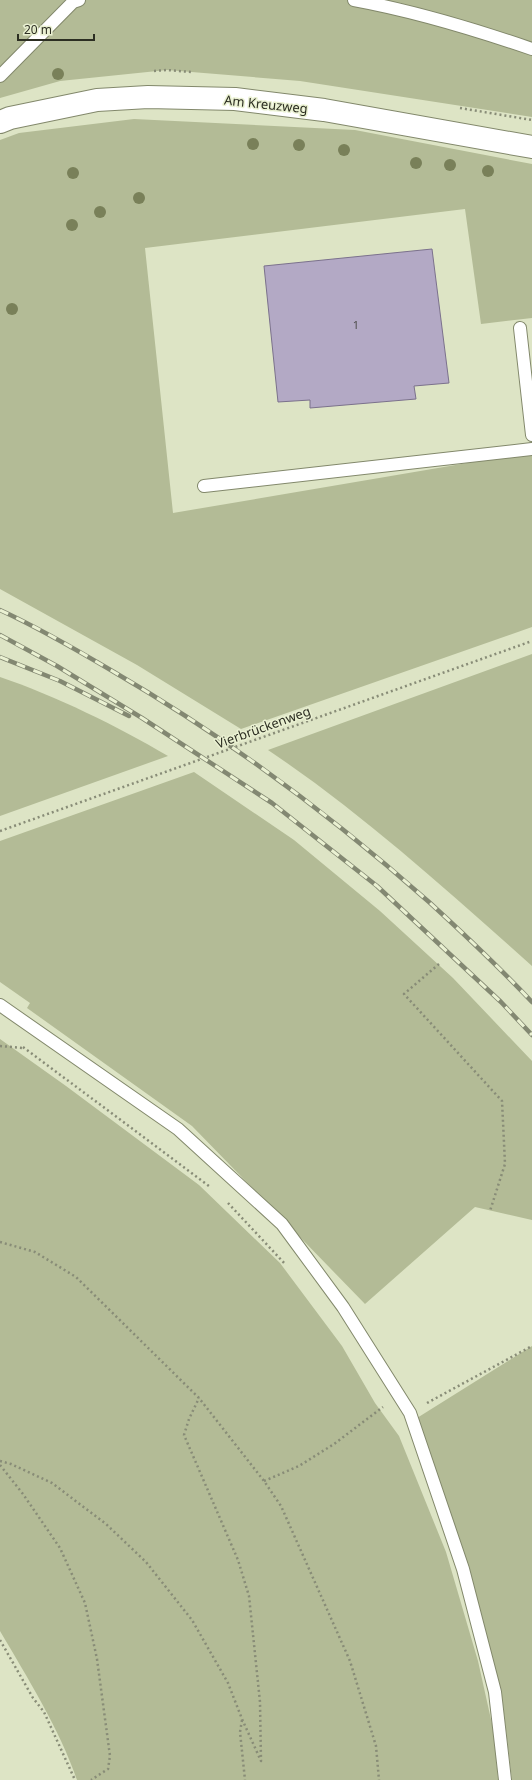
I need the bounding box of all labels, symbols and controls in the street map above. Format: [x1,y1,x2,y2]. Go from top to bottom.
scale bar [18,16,94,42]
text: 20 m [24,21,52,38]
street label: Am Kreuzweg [223,91,309,117]
house number: 1 [353,317,359,332]
street label: Vierbrückenweg [213,702,313,752]

